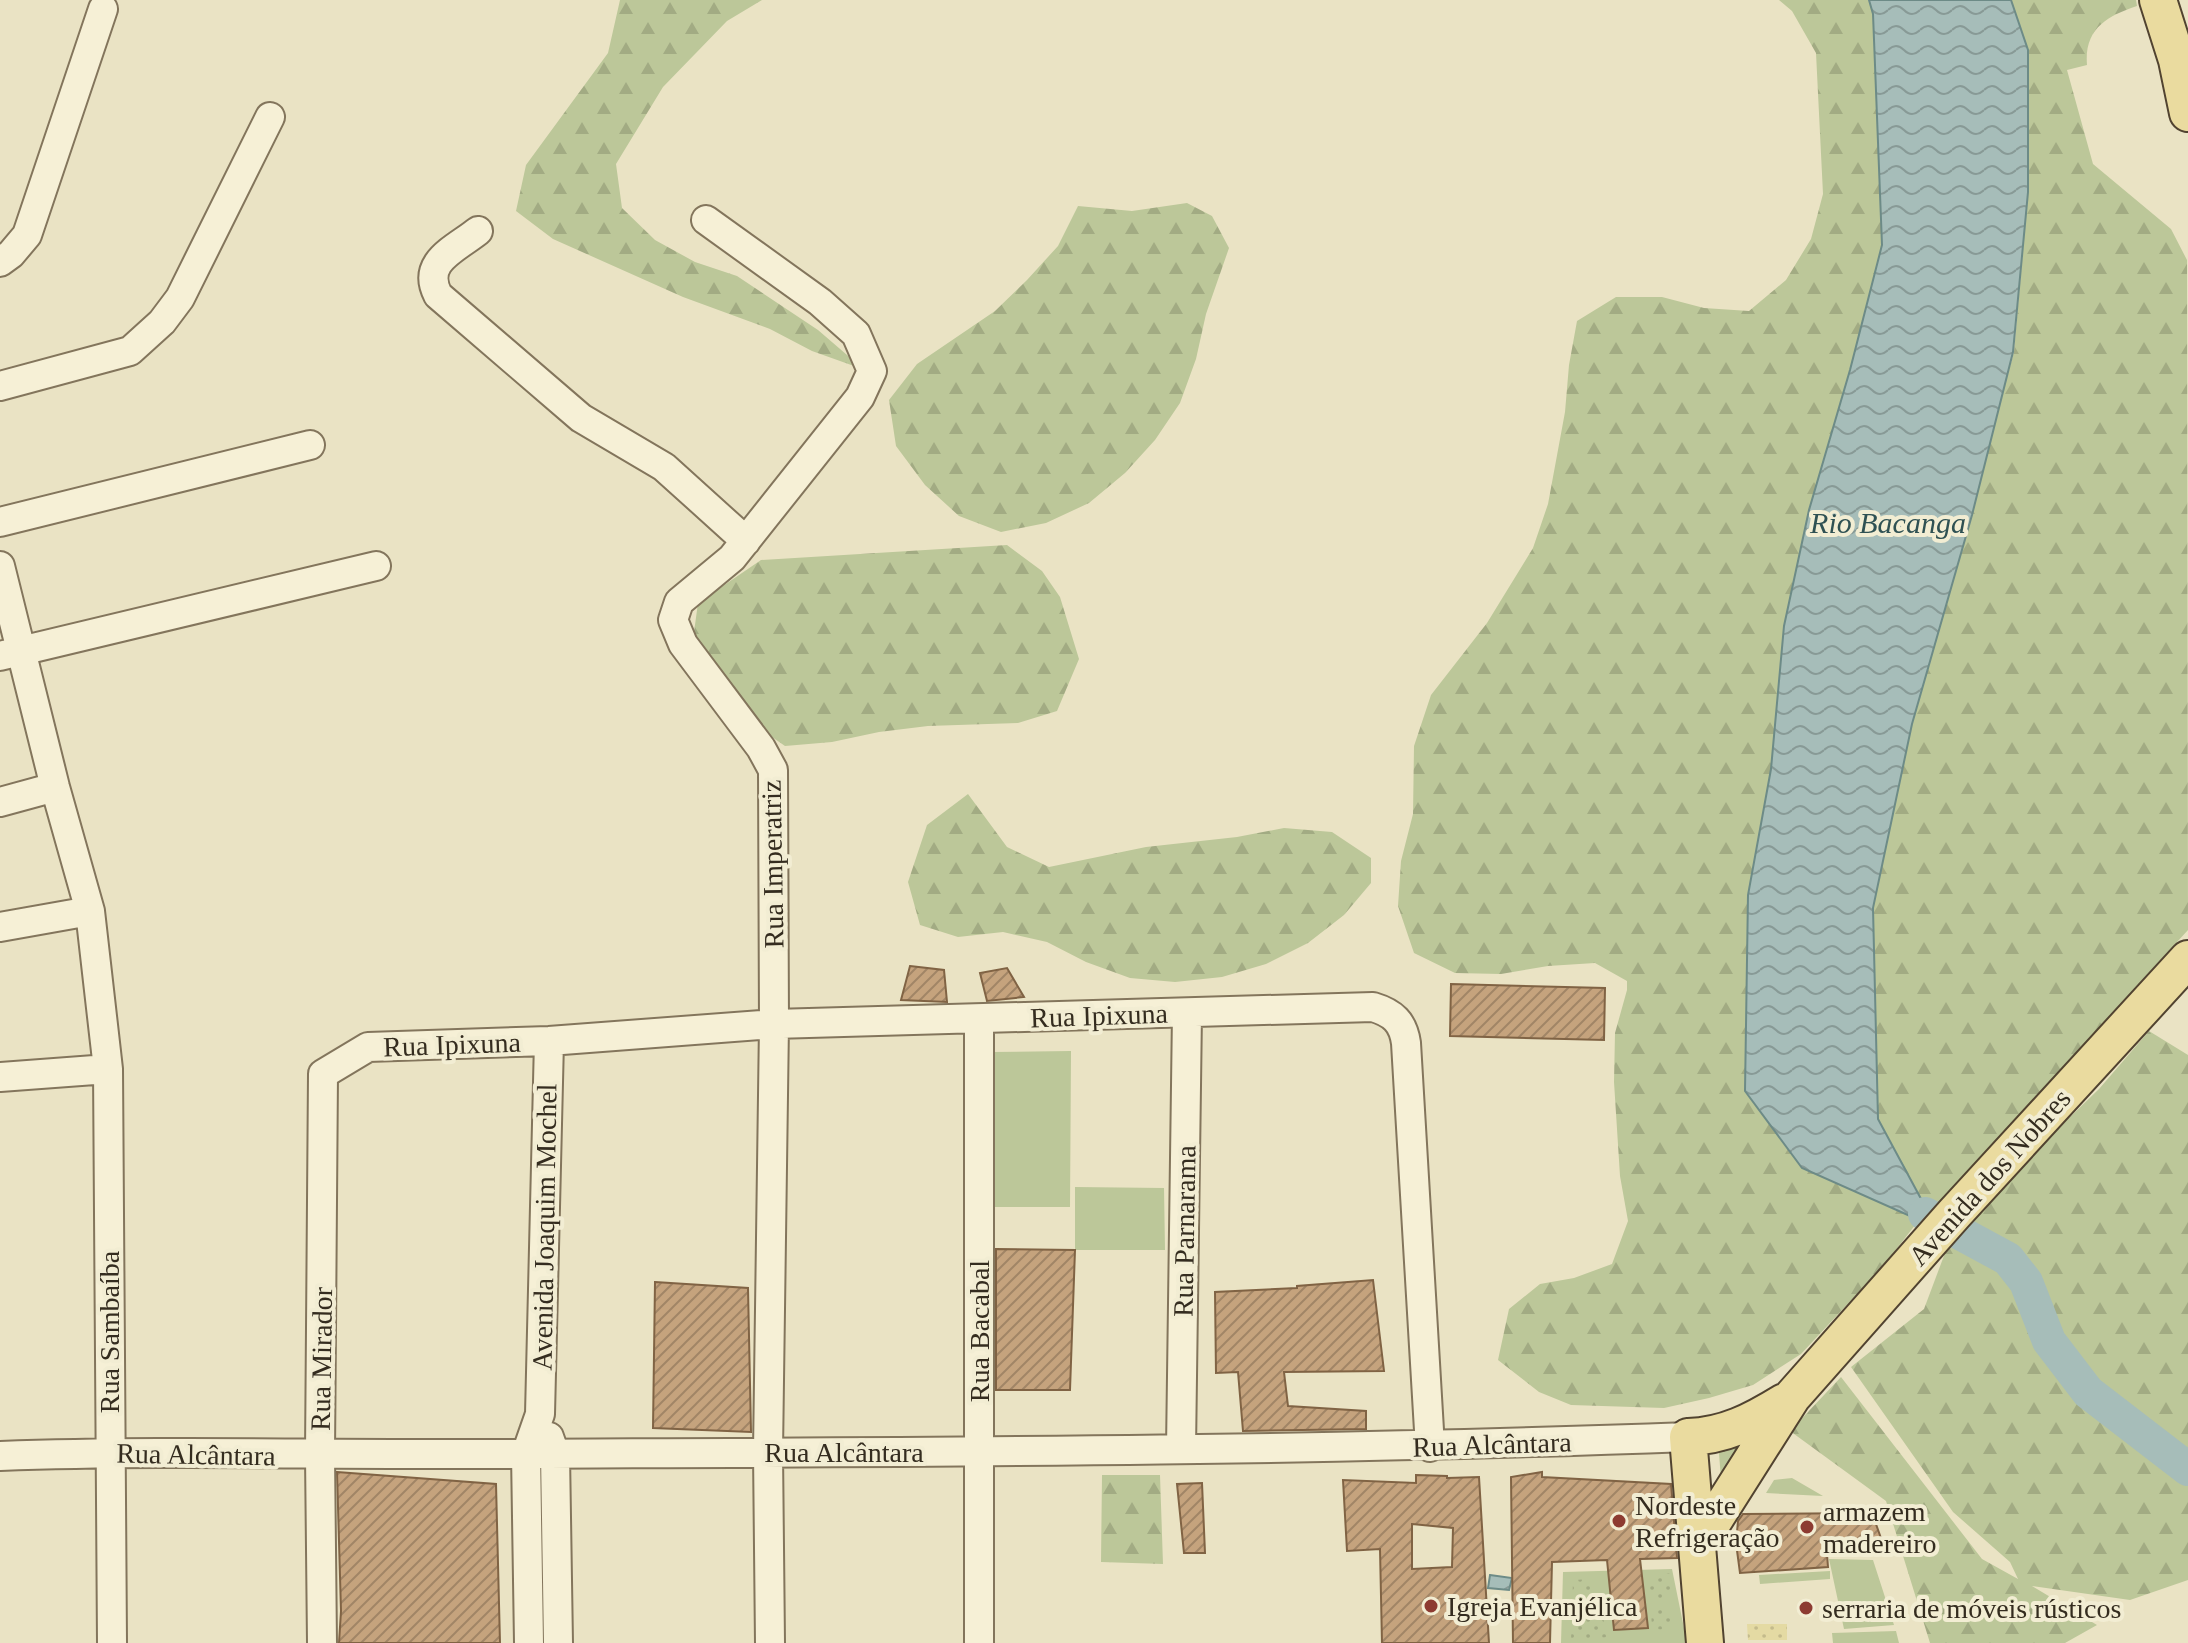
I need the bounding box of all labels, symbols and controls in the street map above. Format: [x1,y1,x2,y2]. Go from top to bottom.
water label: Rio Bacanga [1809,506,1966,539]
street label: Rua Imperatriz [756,779,789,949]
street label: Rua Ipixuna [1030,998,1169,1033]
street label: Rua Ipixuna [383,1027,522,1062]
street label: Avenida Joaquim Mochel [526,1083,563,1371]
street label: Avenida dos Nobres [1902,1083,2077,1272]
street label: Rua Parnarama [1168,1144,1202,1317]
street label: Rua Sambaíba [94,1250,125,1413]
street label: Rua Bacabal [964,1260,995,1402]
street label: Rua Mirador [305,1286,338,1431]
street label: Rua Alcântara [1412,1426,1573,1463]
street label: Rua Alcântara [764,1437,924,1468]
street label: Rua Alcântara [116,1438,277,1471]
place label: Nordeste Refrigeração [1635,1490,1780,1553]
place label: armazem madereiro [1823,1496,1937,1559]
marker: Nordeste Refrigeração [1610,1512,1628,1530]
marker: armazem madereiro [1798,1518,1816,1536]
place label: Igreja Evanjélica [1447,1591,1638,1622]
place label: serraria de móveis rústicos [1822,1593,2121,1624]
marker: Igreja Evanjélica [1422,1597,1440,1615]
marker: serraria de móveis rústicos [1797,1599,1815,1617]

